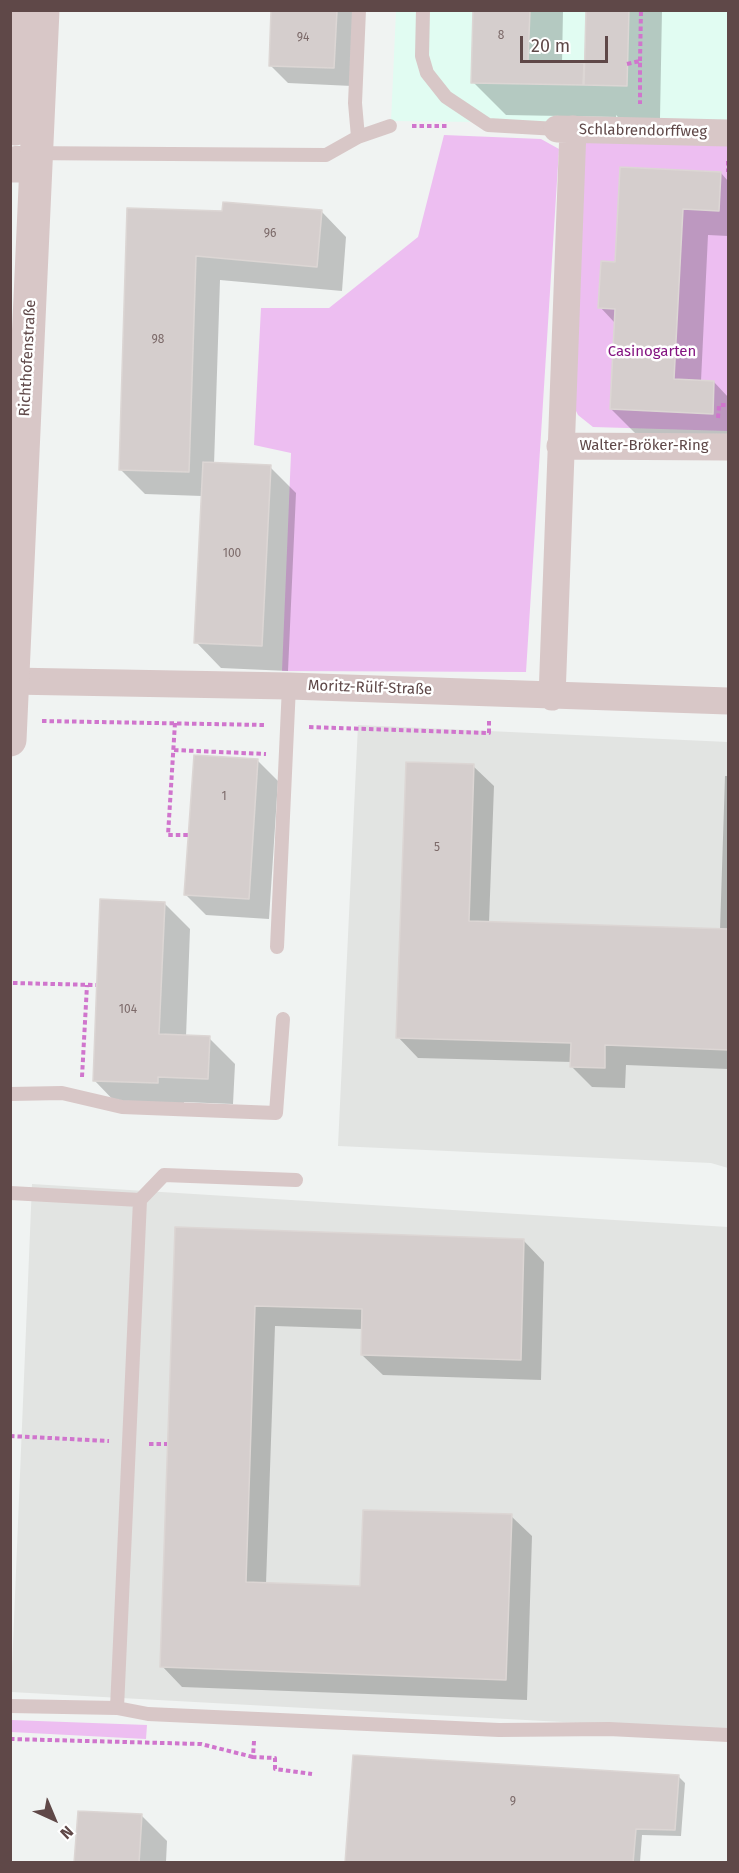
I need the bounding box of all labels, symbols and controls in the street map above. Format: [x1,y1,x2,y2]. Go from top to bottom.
scale bar [523,24,612,62]
house number: 8 [498,29,504,43]
house number: 94 [297,31,309,45]
text: 20 m [531,35,570,57]
street label: Schlabrendorffweg [579,121,707,141]
house number: 96 [264,227,276,241]
street label: Richthofenstraße [16,299,40,417]
house number: 98 [152,333,164,347]
park label: Casinogarten [608,343,696,361]
street label: Walter-Bröker-Ring [579,437,709,455]
house number: 100 [223,547,241,561]
street label: Moritz-Rülf-Straße [308,677,432,699]
house number: 1 [221,790,227,804]
house number: 5 [434,841,440,855]
house number: 104 [119,1003,137,1017]
north arrow [24,1789,84,1849]
house number: 9 [510,1795,516,1809]
text: N [56,1822,77,1843]

